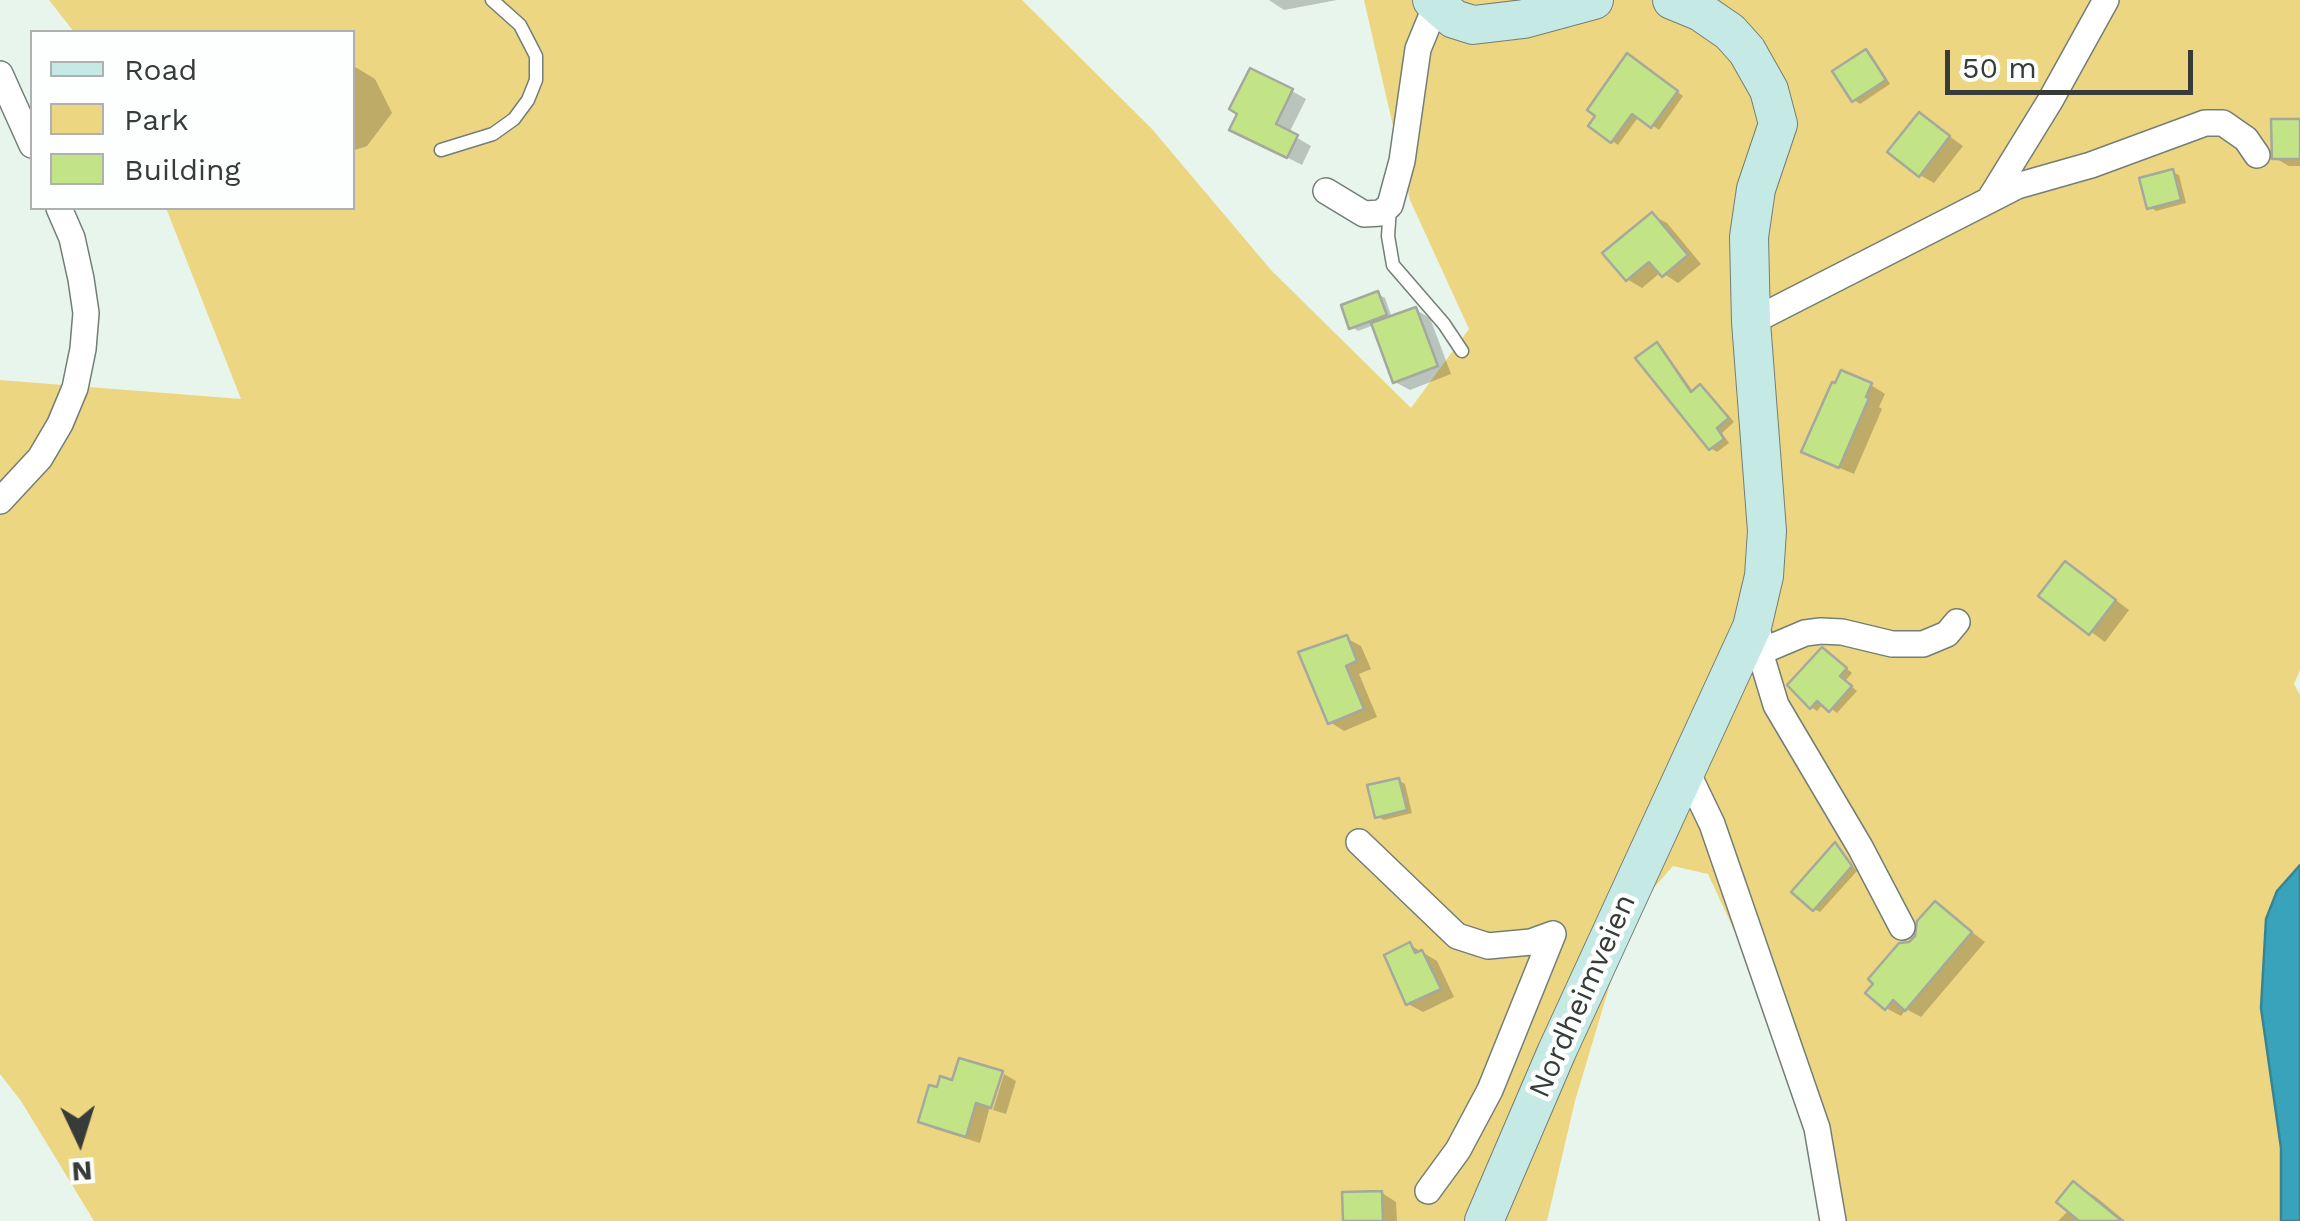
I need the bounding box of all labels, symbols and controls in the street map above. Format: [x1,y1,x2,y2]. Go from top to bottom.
legend [30,30,355,210]
scale bar [1950,30,2198,92]
text: 50 m [1962,50,2037,85]
text: Road [124,52,197,87]
text: Park [124,102,189,137]
text: Building [124,152,241,187]
street label: Nordheimveien [1522,889,1644,1103]
north arrow [30,1091,130,1191]
text: N [71,1154,94,1189]

